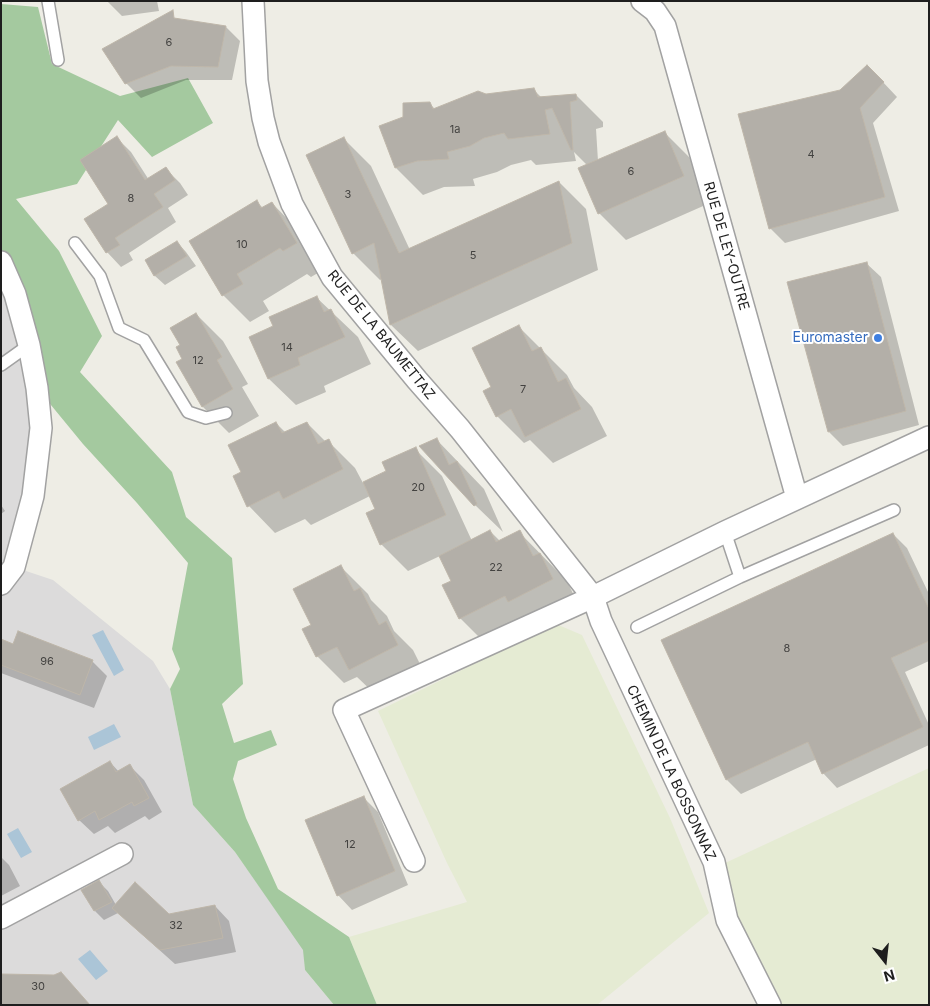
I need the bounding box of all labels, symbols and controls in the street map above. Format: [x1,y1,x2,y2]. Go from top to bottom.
house number: 6 [166,36,172,50]
house number: 1a [450,123,460,137]
house number: 4 [807,148,815,162]
house number: 6 [628,165,634,179]
street label: RUE DE LEY-OUTRE [700,180,752,312]
house number: 3 [345,188,351,202]
house number: 8 [128,192,134,206]
house number: 10 [236,238,248,252]
house number: 5 [470,249,476,263]
street label: RUE DE LA BAUMETTAZ [324,267,438,403]
place label: Euromaster [792,330,868,346]
marker: Euromaster [872,332,884,344]
house number: 14 [281,341,293,355]
house number: 12 [192,354,204,368]
house number: 7 [520,383,526,397]
house number: 20 [411,481,425,495]
house number: 22 [489,561,503,575]
house number: 8 [784,642,790,656]
house number: 96 [40,655,54,669]
street label: CHEMIN DE LA BOSSONNAZ [623,682,719,864]
house number: 12 [344,838,356,852]
house number: 32 [169,919,183,933]
north arrow [860,936,910,986]
text: N [882,966,897,986]
house number: 30 [31,980,45,994]

